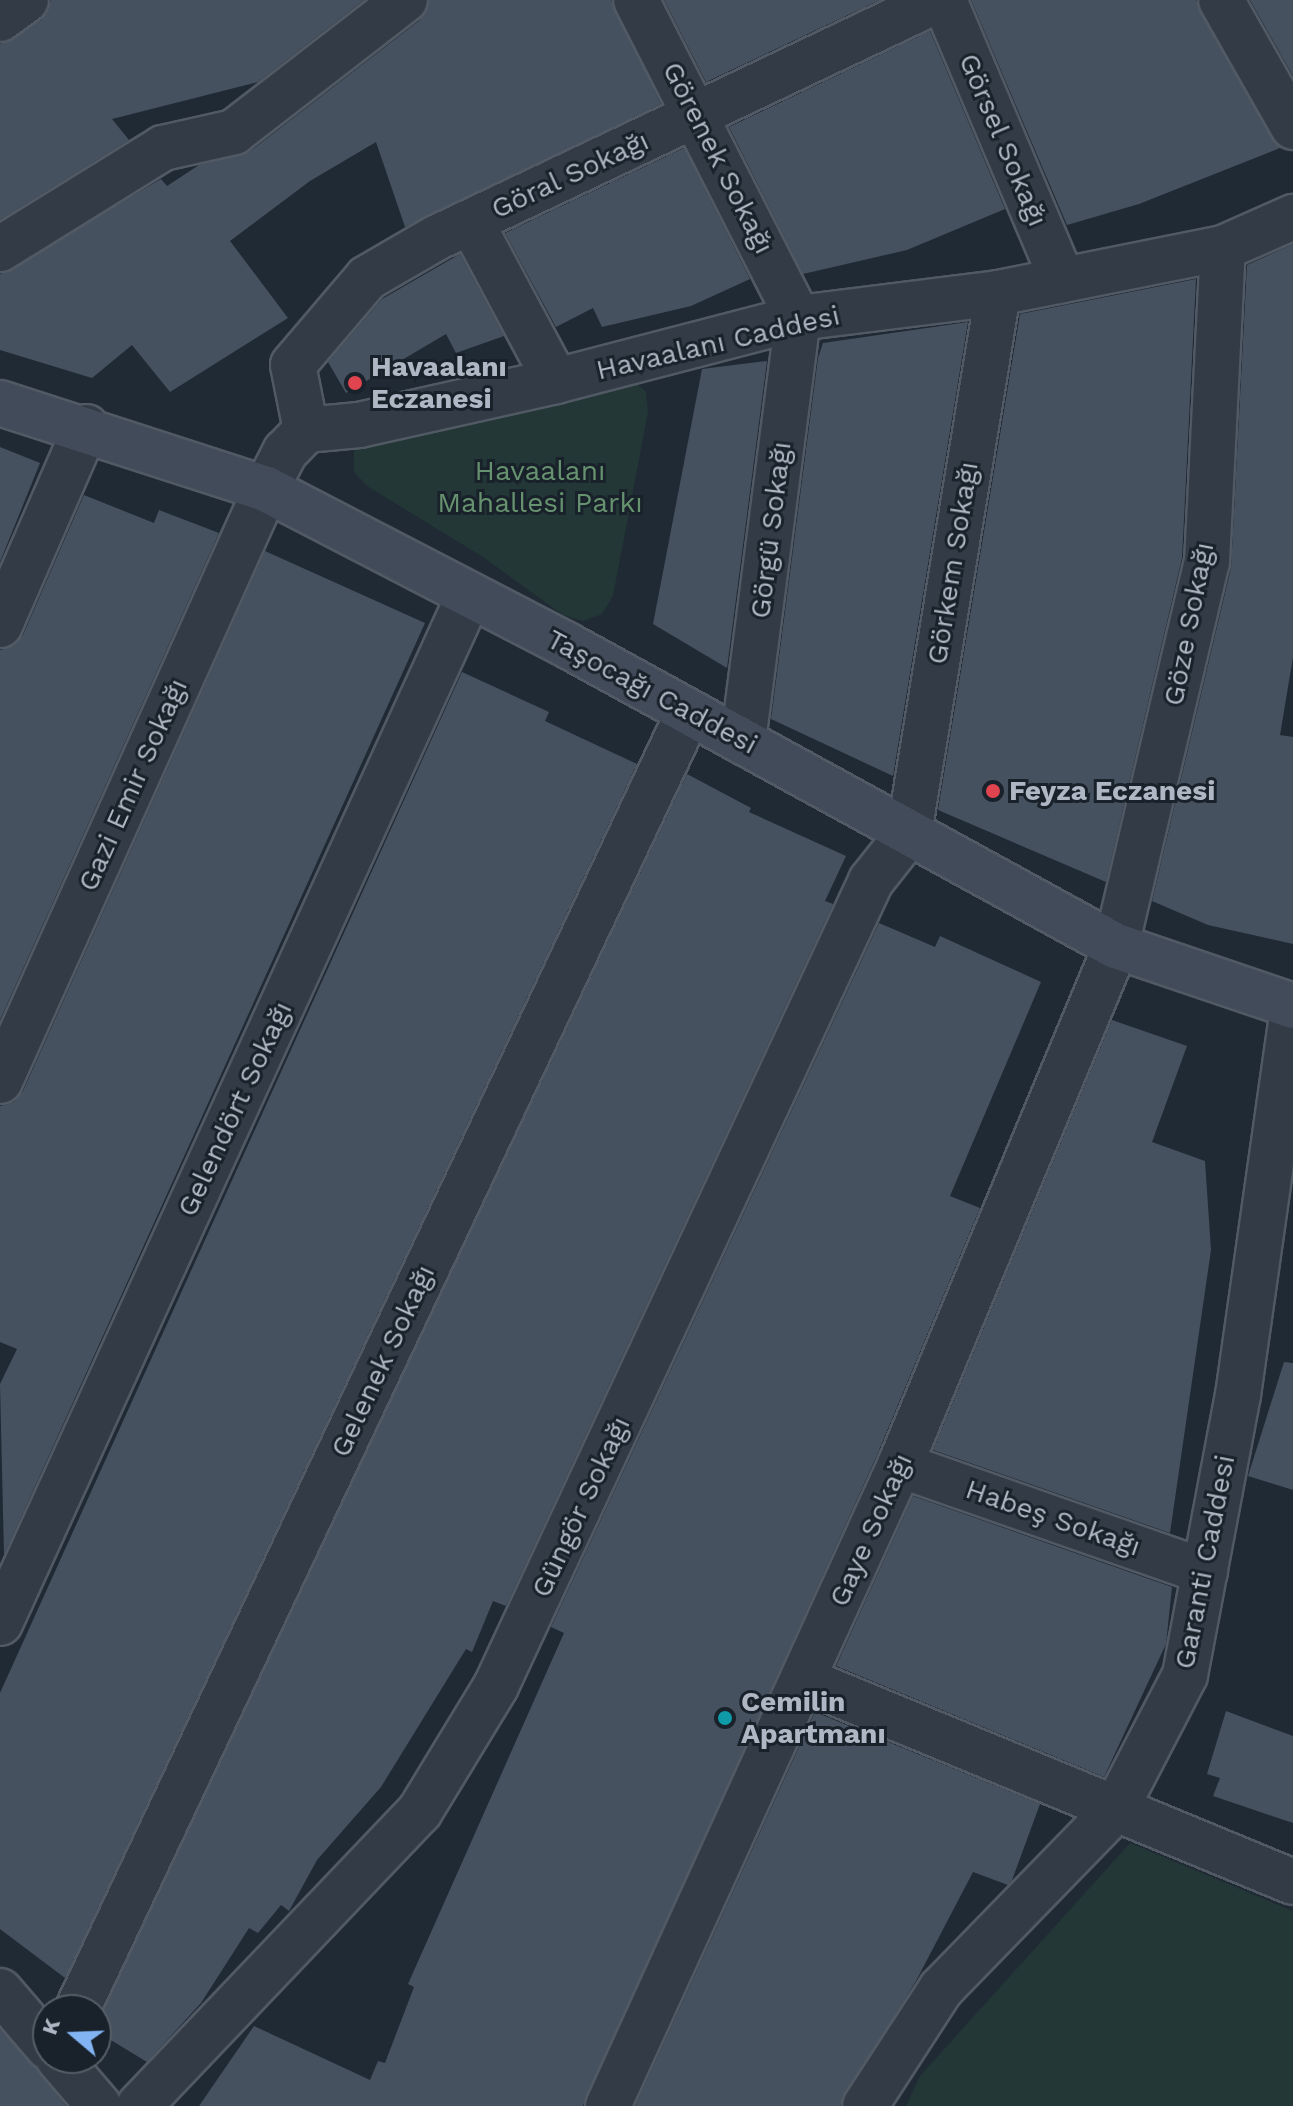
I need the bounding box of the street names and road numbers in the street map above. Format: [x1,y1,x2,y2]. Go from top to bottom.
street label: Görsel Sokağı [951,48,1055,232]
street label: Görenek Sokağı [655,56,781,260]
street label: Göral Sokağı [486,124,654,226]
street label: Havaalanı Caddesi [593,299,843,387]
street label: Görgü Sokağı [743,440,799,620]
street label: Görkem Sokağı [920,459,986,667]
street label: Göze Sokağı [1157,539,1221,709]
street label: Taşocağı Caddesi [541,622,763,762]
street label: Gazi Emir Sokağı [71,673,195,897]
street label: Gelendört Sokağı [170,996,300,1222]
street label: Gelenek Sokağı [324,1259,442,1463]
street label: Güngör Sokağı [524,1411,638,1603]
street label: Gaye Sokağı [822,1448,920,1612]
street label: Garanti Caddesi [1168,1452,1242,1672]
street label: Habeş Sokağı [961,1472,1145,1564]

